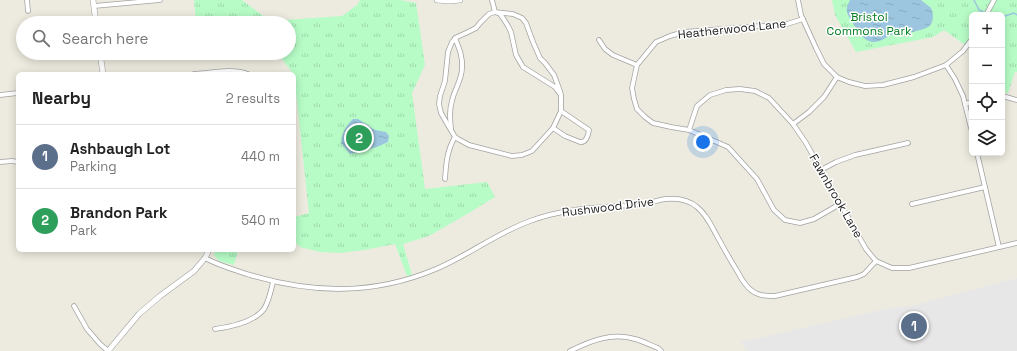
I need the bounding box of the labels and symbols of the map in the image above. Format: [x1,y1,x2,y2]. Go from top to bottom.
park label: Bristol Commons Park [827,9,912,39]
street label: Heatherwood Lane [677,15,787,43]
pin: 2 [346,123,372,153]
your location [693,132,713,152]
street label: Fawnbrook Lane [805,151,867,241]
street label: Rushwood Drive [561,193,655,221]
pin: 1 [901,311,927,341]

